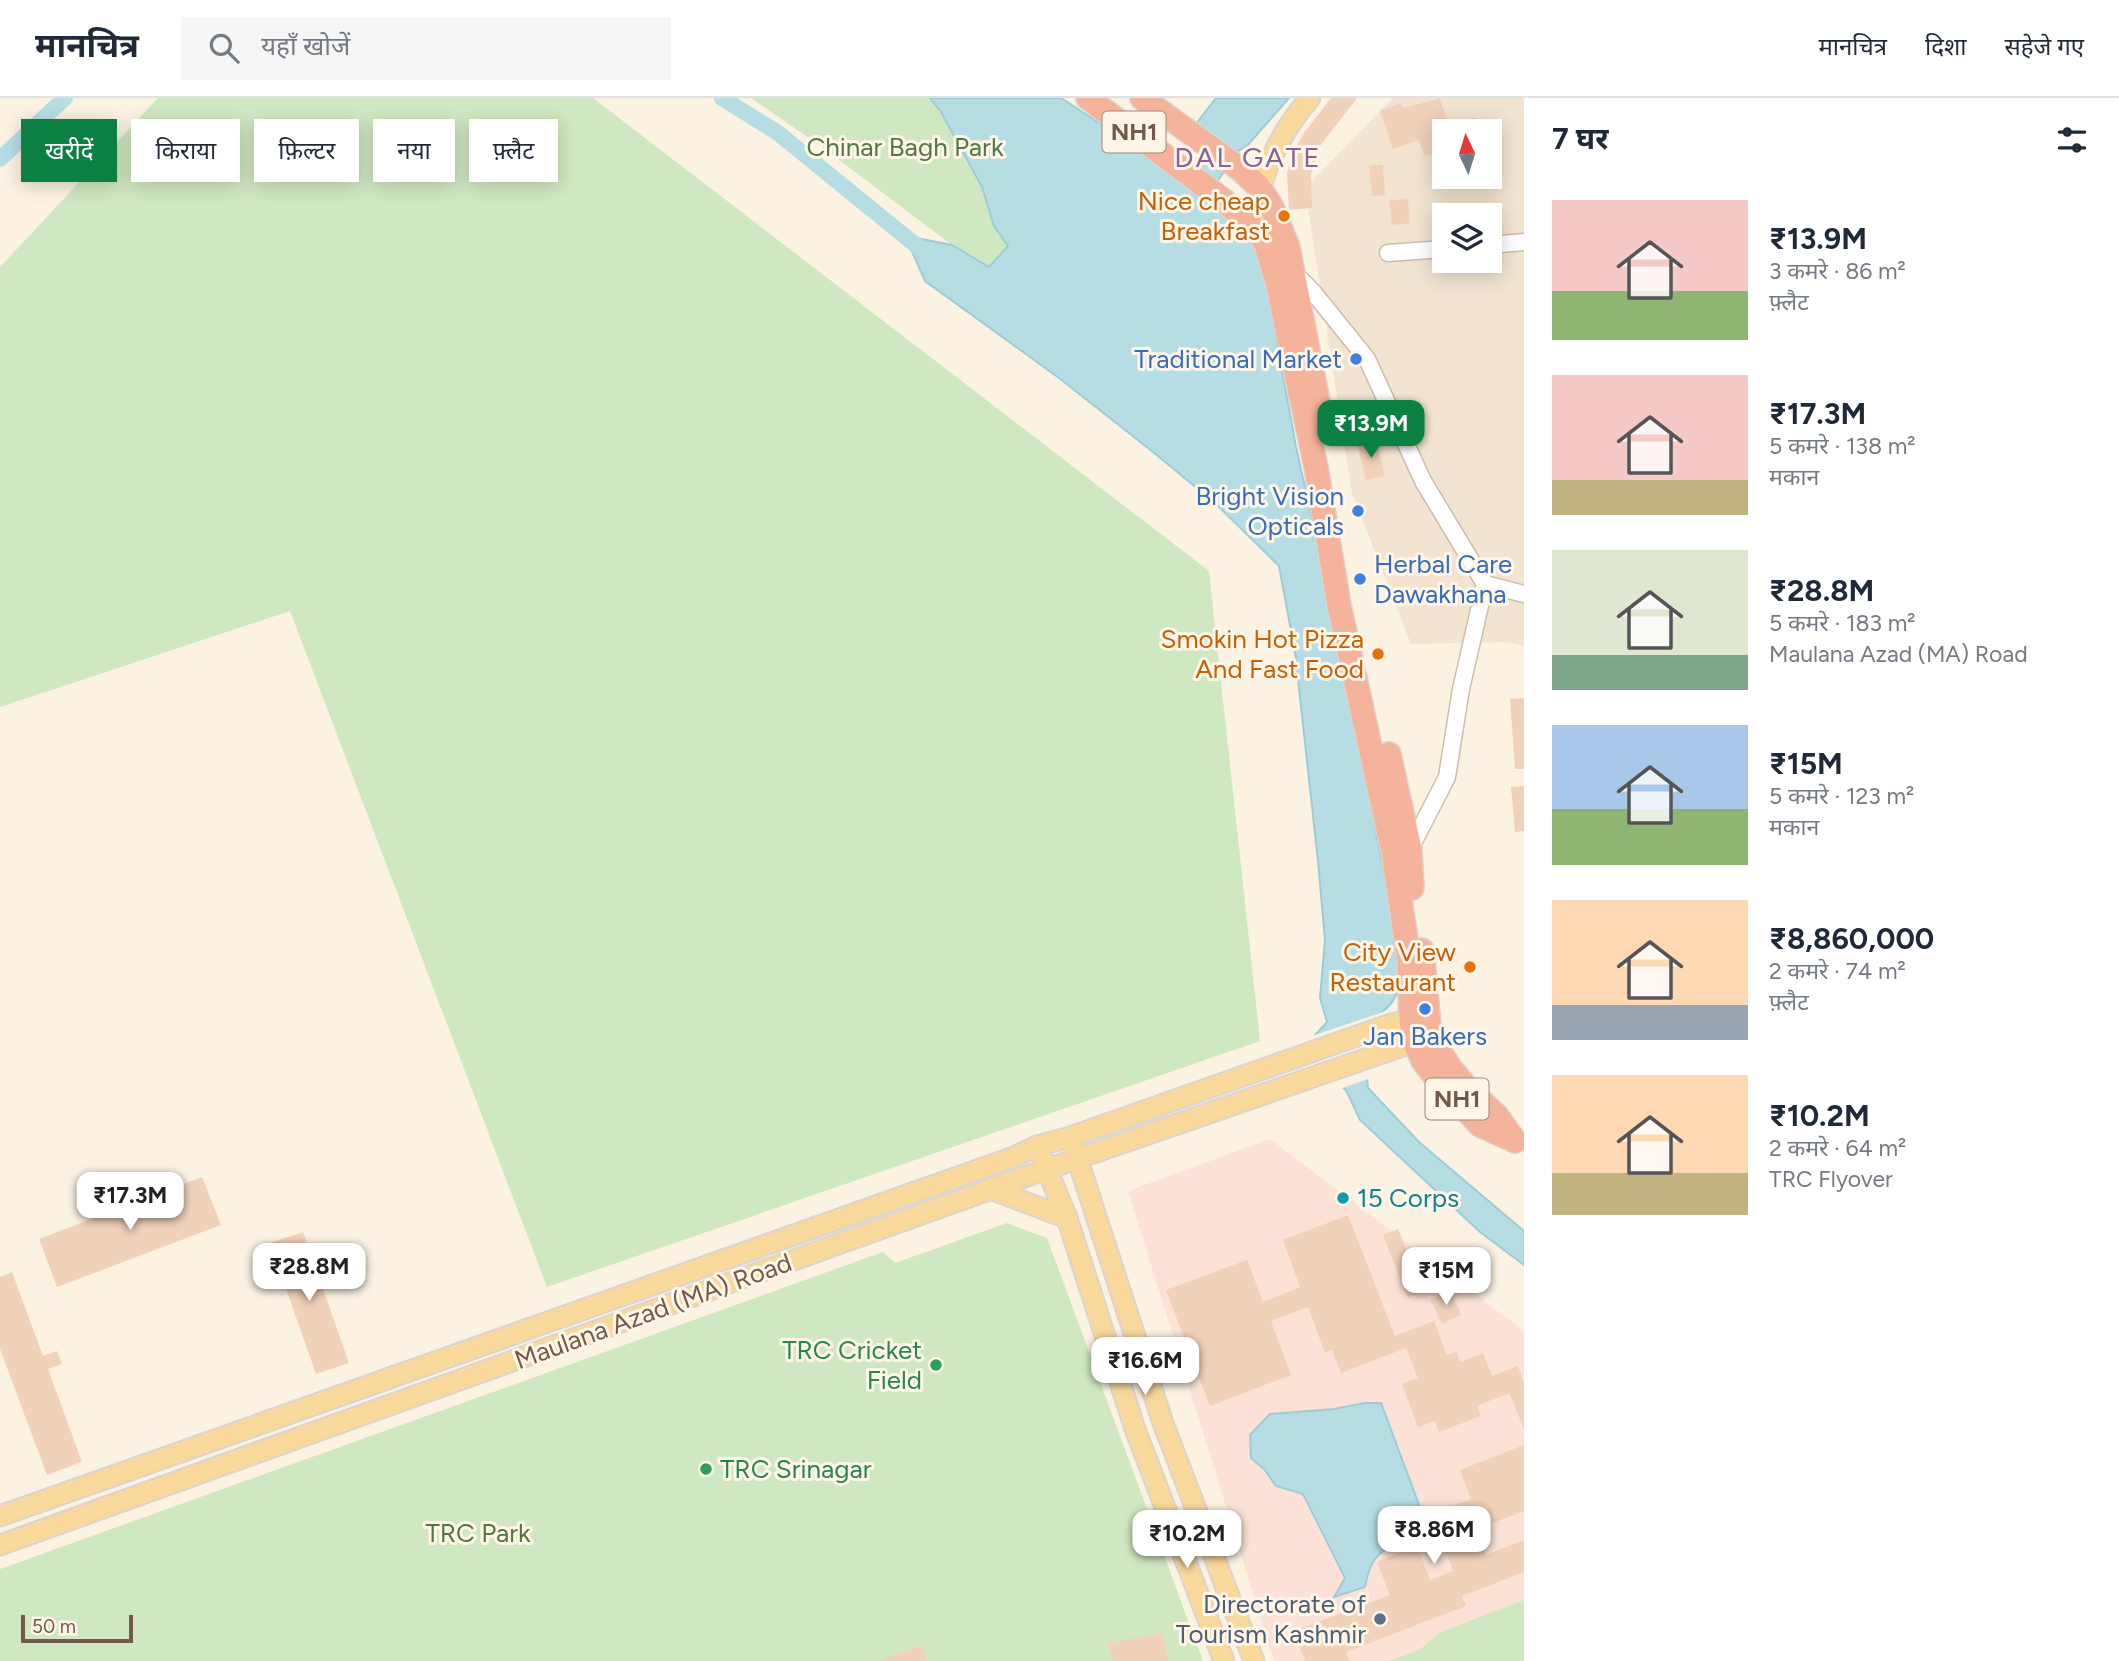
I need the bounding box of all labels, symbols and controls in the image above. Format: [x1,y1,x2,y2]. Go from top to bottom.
search box [181,17,671,80]
text: मानचित्र [35,26,139,65]
icon: search [205,29,243,67]
text: यहाँ खोजें [261,30,350,62]
text: मानचित्र [1818,32,1887,61]
text: दिशा [1925,32,1967,61]
text: सहेजे गए [2005,32,2084,61]
road number: NH1 [1102,111,1166,152]
chip: खरीदें [21,119,117,182]
chip: किराया [131,119,240,182]
chip: फ़िल्टर [254,119,359,182]
chip: नया [373,119,455,182]
chip: फ़्लैट [469,119,558,182]
north arrow [1432,119,1502,189]
map controls [1432,119,1502,273]
text: 7 घर [1552,120,1609,157]
icon: filters [2053,121,2091,159]
park label: Chinar Bagh Park [806,131,1004,163]
district label: DAL GATE [1174,140,1322,174]
place label: Nice cheap Breakfast [1138,185,1270,247]
button: layers [1432,203,1502,273]
marker: Nice cheap Breakfast [1276,208,1292,224]
text: ₹13.9M [1769,220,1867,257]
icon: home [1608,228,1692,312]
text: 3 कमरे · 86 m² [1769,257,1906,285]
text: फ़्लैट [1769,288,1809,316]
place label: Traditional Market [1134,343,1342,375]
marker: Traditional Market [1348,351,1364,367]
text: ₹17.3M [1769,395,1866,432]
pin: ₹13.9M [1314,400,1428,460]
icon: home [1608,403,1692,487]
text: ₹13.9M [1333,409,1409,437]
text: 5 कमरे · 138 m² [1769,432,1916,460]
text: मकान [1769,463,1819,491]
place label: Bright Vision Opticals [1195,480,1344,542]
marker: Bright Vision Opticals [1350,503,1366,519]
place label: Herbal Care Dawakhana [1374,548,1512,610]
marker: Herbal Care Dawakhana [1352,571,1368,587]
text: ₹28.8M [1769,572,1874,609]
icon: home [1608,578,1692,662]
text: 5 कमरे · 183 m² [1769,609,1916,637]
place label: Smokin Hot Pizza And Fast Food [1161,623,1364,685]
text: Maulana Azad (MA) Road [1769,640,2028,668]
marker: Smokin Hot Pizza And Fast Food [1370,646,1386,662]
text: ₹15M [1769,745,1843,782]
icon: home [1608,753,1692,837]
text: 5 कमरे · 123 m² [1769,782,1914,810]
text: मकान [1769,813,1819,841]
text: ₹8,860,000 [1769,920,1934,957]
icon: home [1608,928,1692,1012]
place label: City View Restaurant [1329,936,1457,998]
text: 2 कमरे · 74 m² [1769,957,1906,985]
marker: City View Restaurant [1462,959,1478,975]
text: फ़्लैट [1769,988,1809,1016]
marker: Jan Bakers [1417,1001,1433,1017]
place label: Jan Bakers [1363,1020,1487,1052]
road number: NH1 [1426,1079,1488,1119]
text: ₹10.2M [1769,1097,1870,1134]
icon: home [1608,1103,1692,1187]
text: 2 कमरे · 64 m² [1769,1134,1906,1162]
text: TRC Flyover [1769,1165,1893,1193]
pin: ₹17.3M [73,1172,187,1232]
text: ₹17.3M [93,1181,167,1209]
place label: 15 Corps [1357,1182,1459,1214]
marker: 15 Corps [1335,1190,1351,1206]
pin: ₹28.8M [252,1244,366,1303]
street label: Maulana Azad (MA) Road [510,1246,796,1376]
pin: ₹15M [1405,1248,1487,1307]
text: ₹28.8M [269,1252,349,1280]
text: ₹15M [1418,1256,1474,1284]
place label: TRC Cricket Field [782,1334,922,1396]
pin: ₹16.6M [1088,1338,1202,1397]
text: ₹16.6M [1107,1346,1183,1374]
marker: TRC Cricket Field [928,1357,944,1373]
place label: TRC Srinagar [720,1453,872,1485]
marker: TRC Srinagar [698,1461,714,1477]
pin: ₹8.86M [1377,1506,1491,1566]
pin: ₹10.2M [1130,1510,1244,1570]
text: ₹8.86M [1394,1515,1474,1543]
park label: TRC Park [425,1517,531,1549]
text: ₹10.2M [1148,1519,1226,1547]
place label: Directorate of Tourism Kashmir [1176,1588,1366,1650]
marker: Directorate of Tourism Kashmir [1372,1611,1388,1627]
scale bar [21,1612,133,1644]
text: 50 m [32,1615,76,1638]

